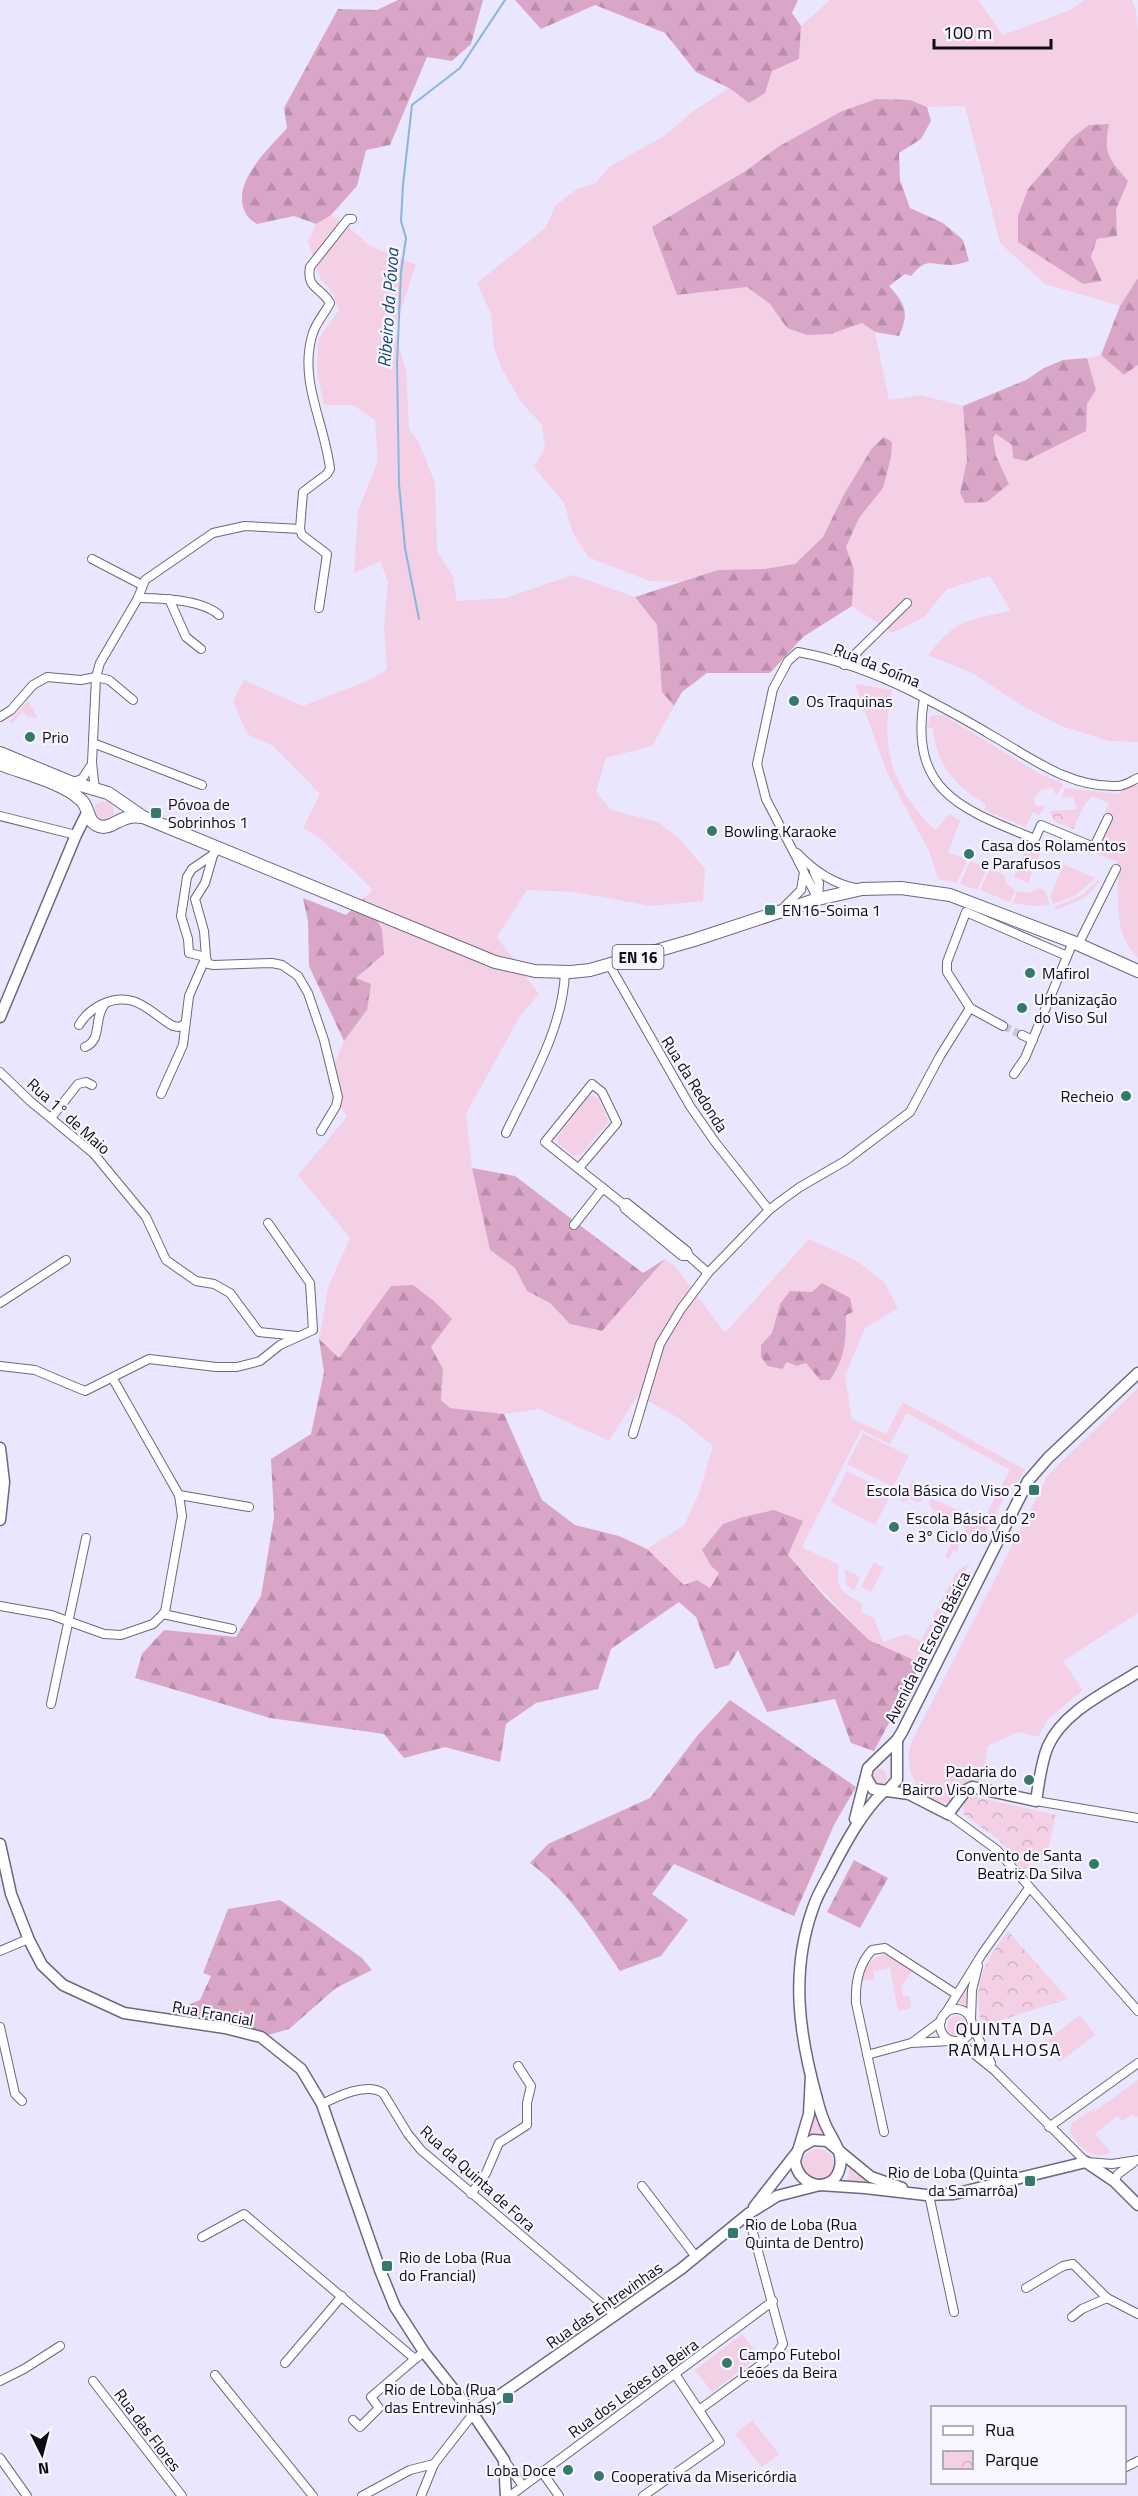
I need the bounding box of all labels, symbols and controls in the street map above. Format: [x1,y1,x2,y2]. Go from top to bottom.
scale bar [934,12,1051,50]
text: 100 m [943,19,992,46]
water label: Ribeiro da Póvoa [370,246,406,369]
street label: Rua da Soíma [830,637,924,693]
place label: Os Traquinas [806,689,893,713]
marker: Os Traquinas [787,694,801,708]
place label: Prio [42,725,69,749]
marker: Prio [23,730,37,744]
place label: Póvoa de Sobrinhos 1 [168,792,248,834]
marker: Póvoa de Sobrinhos 1 [149,806,163,820]
place label: Bowling Karaoke [724,819,837,843]
marker: Bowling Karaoke [705,824,719,838]
place label: Casa dos Rolamentos e Parafusos [981,833,1126,875]
marker: Casa dos Rolamentos e Parafusos [962,847,976,861]
place label: EN16-Soima 1 [782,898,881,922]
marker: EN16-Soima 1 [763,903,777,917]
road number: EN 16 [612,945,664,969]
place label: Mafirol [1042,961,1090,985]
marker: Mafirol [1023,966,1037,980]
place label: Urbanização do Viso Sul [1034,987,1117,1029]
marker: Urbanização do Viso Sul [1015,1001,1029,1015]
street label: Rua da Redonda [656,1031,734,1137]
street label: Rua 1° de Maio [22,1072,116,1160]
place label: Recheio [1061,1084,1114,1108]
marker: Recheio [1119,1089,1133,1103]
place label: Escola Básica do Viso 2 [866,1478,1022,1502]
marker: Escola Básica do Viso 2 [1027,1483,1041,1497]
place label: Escola Básica do 2º e 3º Ciclo do Viso [906,1506,1036,1548]
marker: Escola Básica do 2º e 3º Ciclo do Viso [887,1520,901,1534]
street label: Avenida da Escola Básica [878,1567,976,1727]
place label: Padaria do Bairro Viso Norte [902,1759,1017,1801]
marker: Padaria do Bairro Viso Norte [1022,1773,1036,1787]
place label: Convento de Santa Beatriz Da Silva [956,1843,1082,1885]
marker: Convento de Santa Beatriz Da Silva [1087,1857,1101,1871]
street label: Rua Francial [170,1994,256,2032]
district label: QUINTA DA RAMALHOSA [948,2015,1062,2063]
street label: Rua da Quinta de Fora [415,2119,541,2237]
place label: Rio de Loba (Quinta da Samarrôa) [888,2160,1018,2202]
marker: Rio de Loba (Quinta da Samarrôa) [1023,2174,1037,2188]
place label: Rio de Loba (Rua Quinta de Dentro) [745,2212,864,2254]
marker: Rio de Loba (Rua Quinta de Dentro) [726,2226,740,2240]
place label: Rio de Loba (Rua do Francial) [399,2245,511,2287]
street label: Rua das Entrevinhas [541,2256,667,2354]
marker: Rio de Loba (Rua do Francial) [380,2259,394,2273]
street label: Rua dos Leões da Beira [563,2332,703,2444]
place label: Campo Futebol Leões da Beira [739,2342,840,2384]
marker: Campo Futebol Leões da Beira [720,2356,734,2370]
place label: Rio de Loba (Rua das Entrevinhas) [384,2377,496,2419]
street label: Rua das Flores [109,2383,187,2477]
marker: Rio de Loba (Rua das Entrevinhas) [501,2391,515,2405]
legend [931,2406,1126,2484]
text: Rua [985,2416,1015,2443]
north arrow [12,2424,72,2484]
text: Parque [985,2446,1039,2473]
text: N [37,2456,50,2481]
place label: Loba Doce [486,2458,556,2482]
marker: Loba Doce [561,2463,575,2477]
place label: Cooperativa da Misericórdia [611,2464,797,2488]
marker: Cooperativa da Misericórdia [592,2469,606,2483]

